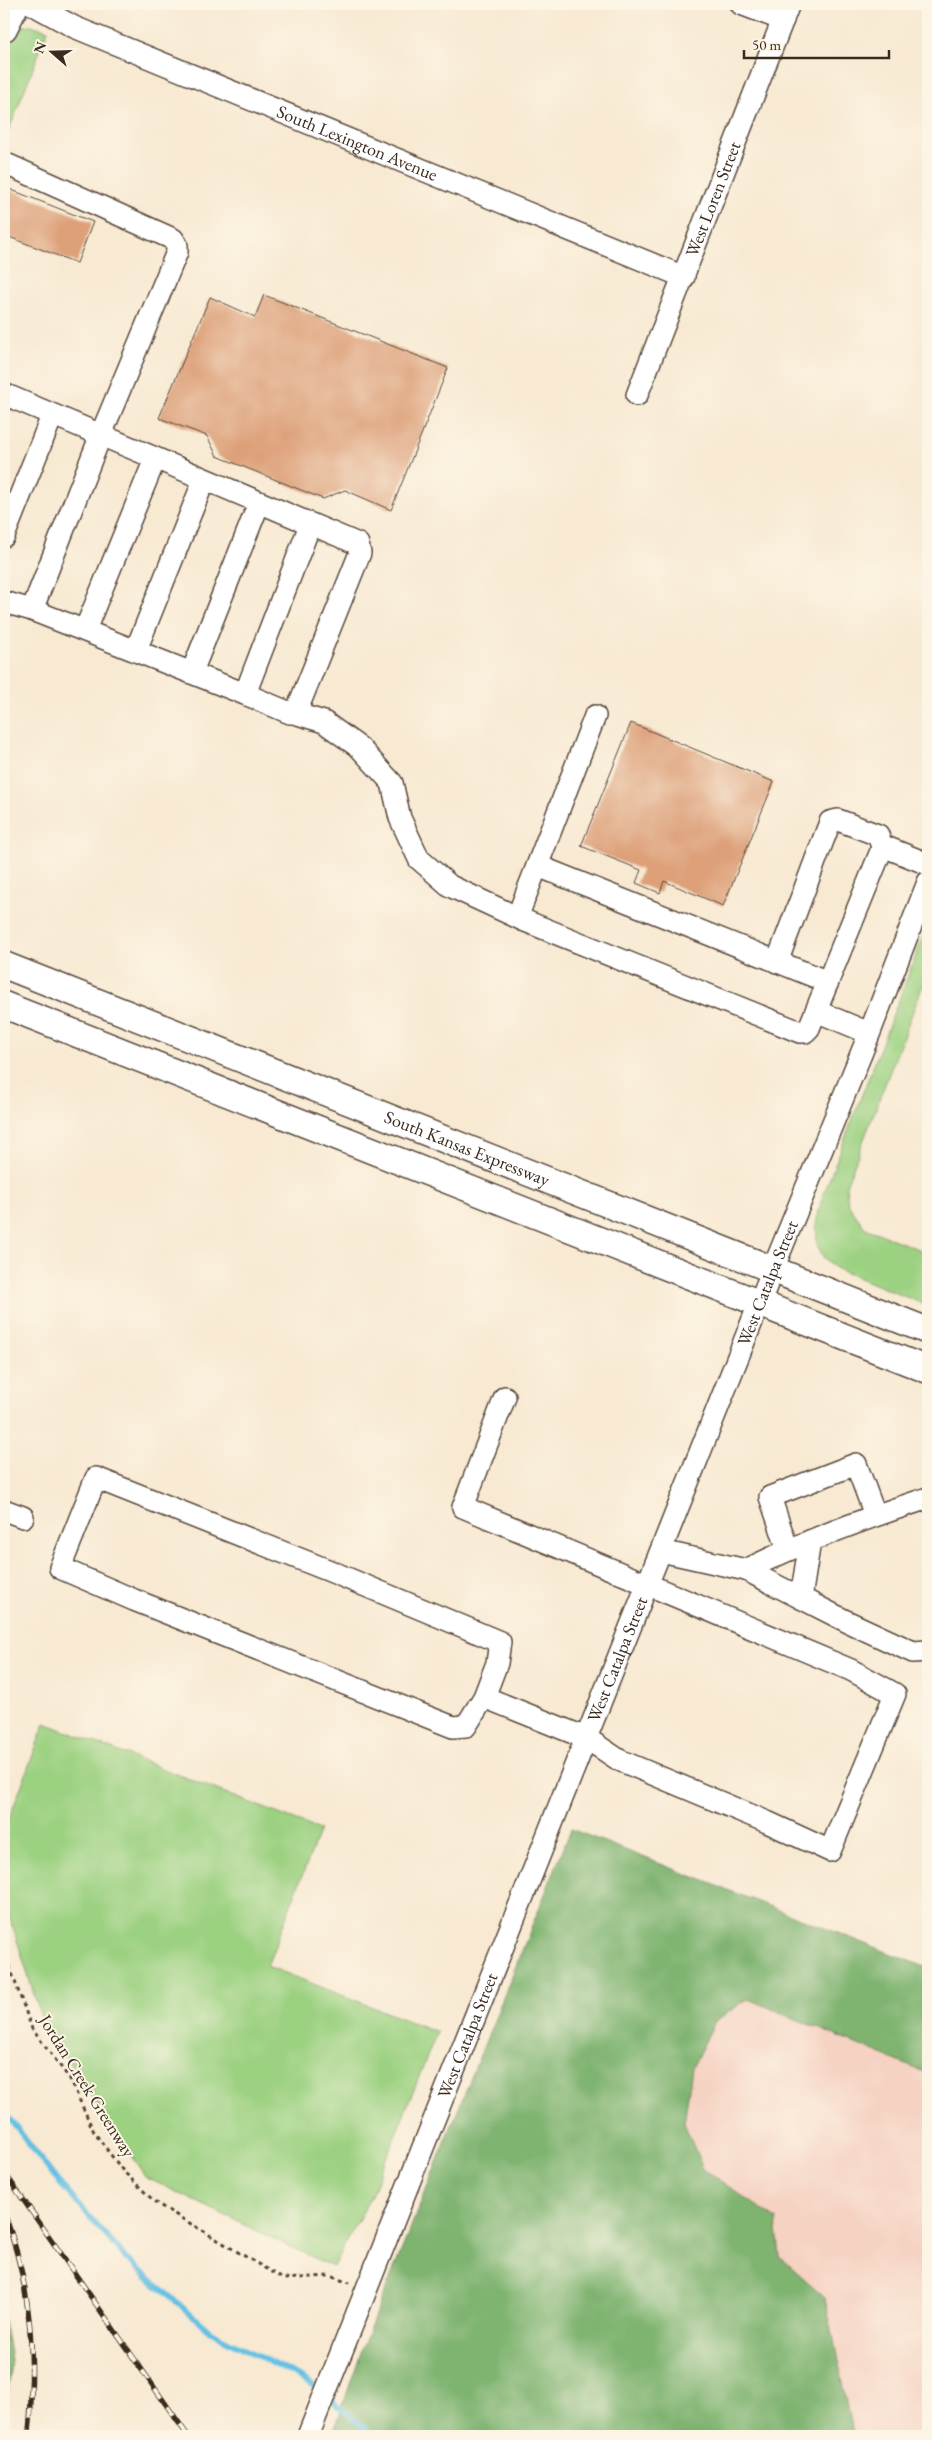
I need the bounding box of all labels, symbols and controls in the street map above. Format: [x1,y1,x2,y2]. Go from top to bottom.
north arrow [28,28,78,78]
scale bar [744,28,890,60]
text: 50 m [752,35,781,54]
text: N [29,39,50,56]
street label: South Lexington Avenue [274,99,441,186]
street label: West Loren Street [680,138,746,260]
street label: South Kansas Expressway [381,1105,553,1191]
street label: West Catalpa Street [732,1217,803,1349]
street label: West Catalpa Street [582,1593,652,1725]
street label: West Catalpa Street [432,1969,503,2102]
street label: Jordan Creek Greenway [33,2008,141,2162]

